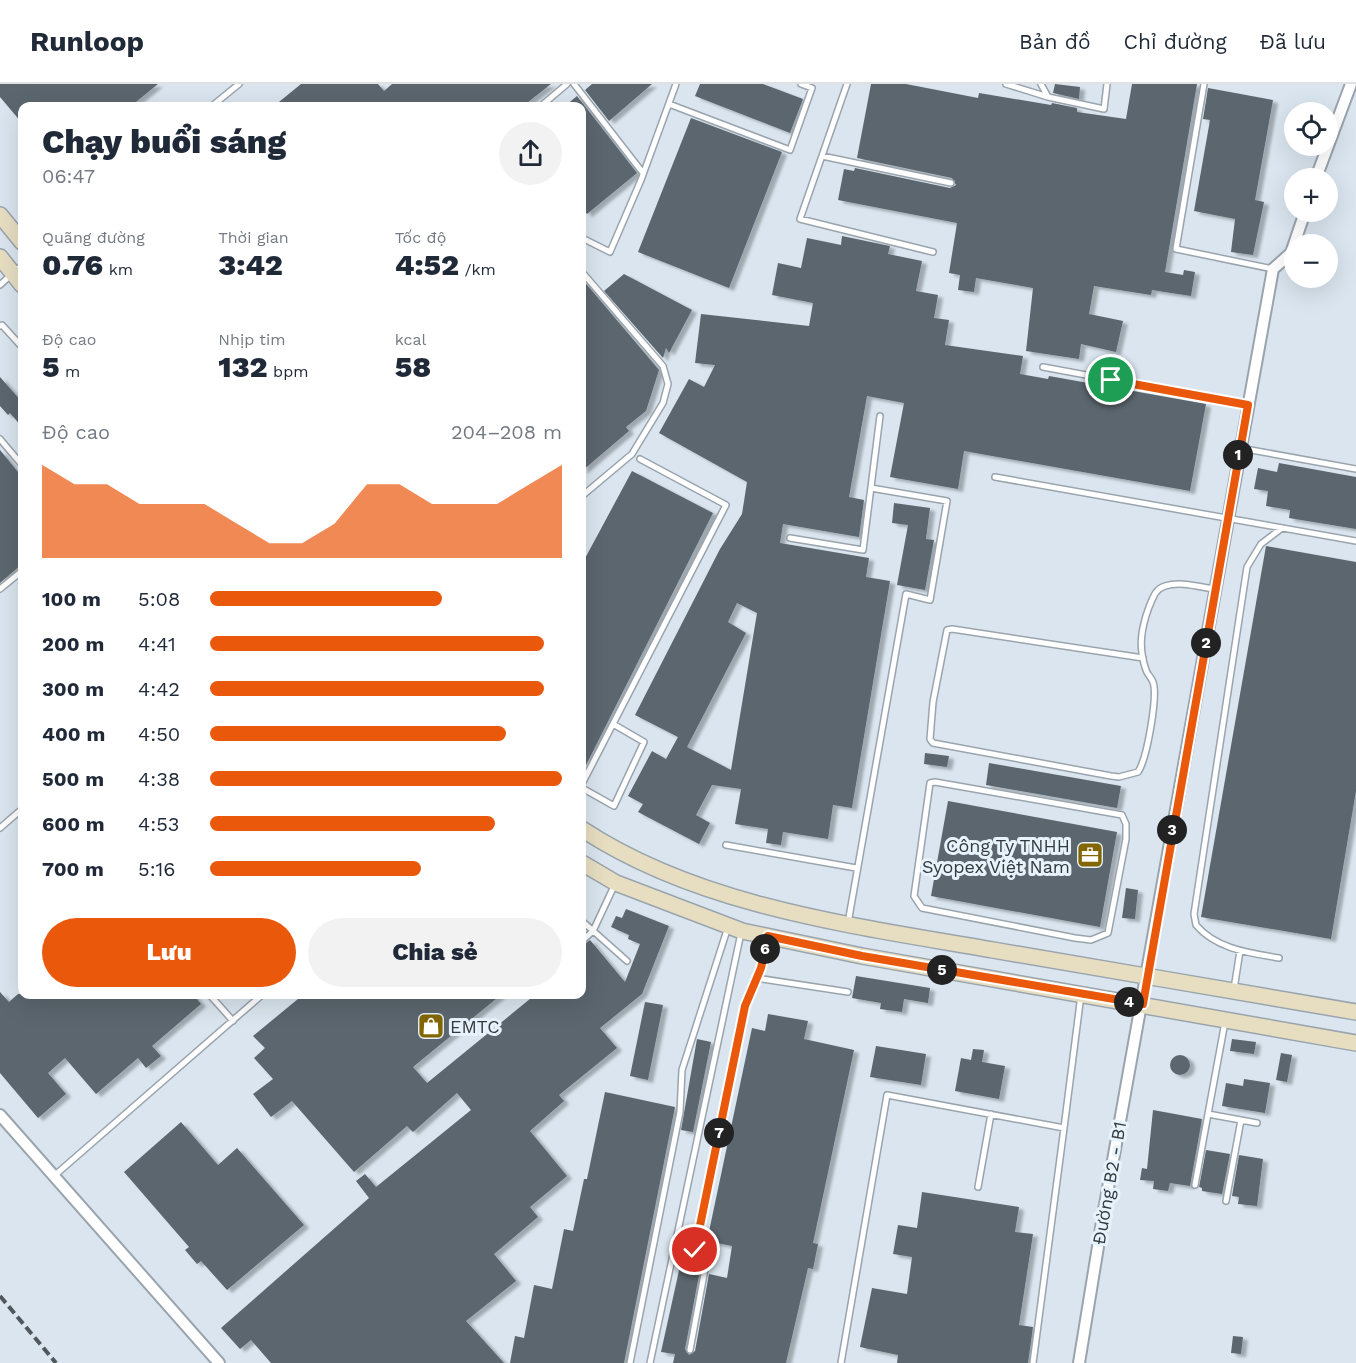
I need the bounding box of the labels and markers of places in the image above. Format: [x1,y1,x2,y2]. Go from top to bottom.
pin [1085,354,1136,405]
pin: 1 [1223,440,1253,470]
pin: 2 [1191,628,1221,658]
pin: 3 [1157,815,1187,845]
place label: Công Ty TNHH Syopex Việt Nam [922,835,1070,877]
office icon: Công Ty TNHH Syopex Việt Nam [1075,840,1105,870]
pin: 6 [750,934,780,964]
pin: 5 [927,955,957,985]
pin: 4 [1114,987,1144,1017]
shop icon: EMTC [416,1011,446,1041]
place label: EMTC [450,1016,500,1037]
pin: 7 [704,1118,734,1148]
pin [669,1224,720,1275]

